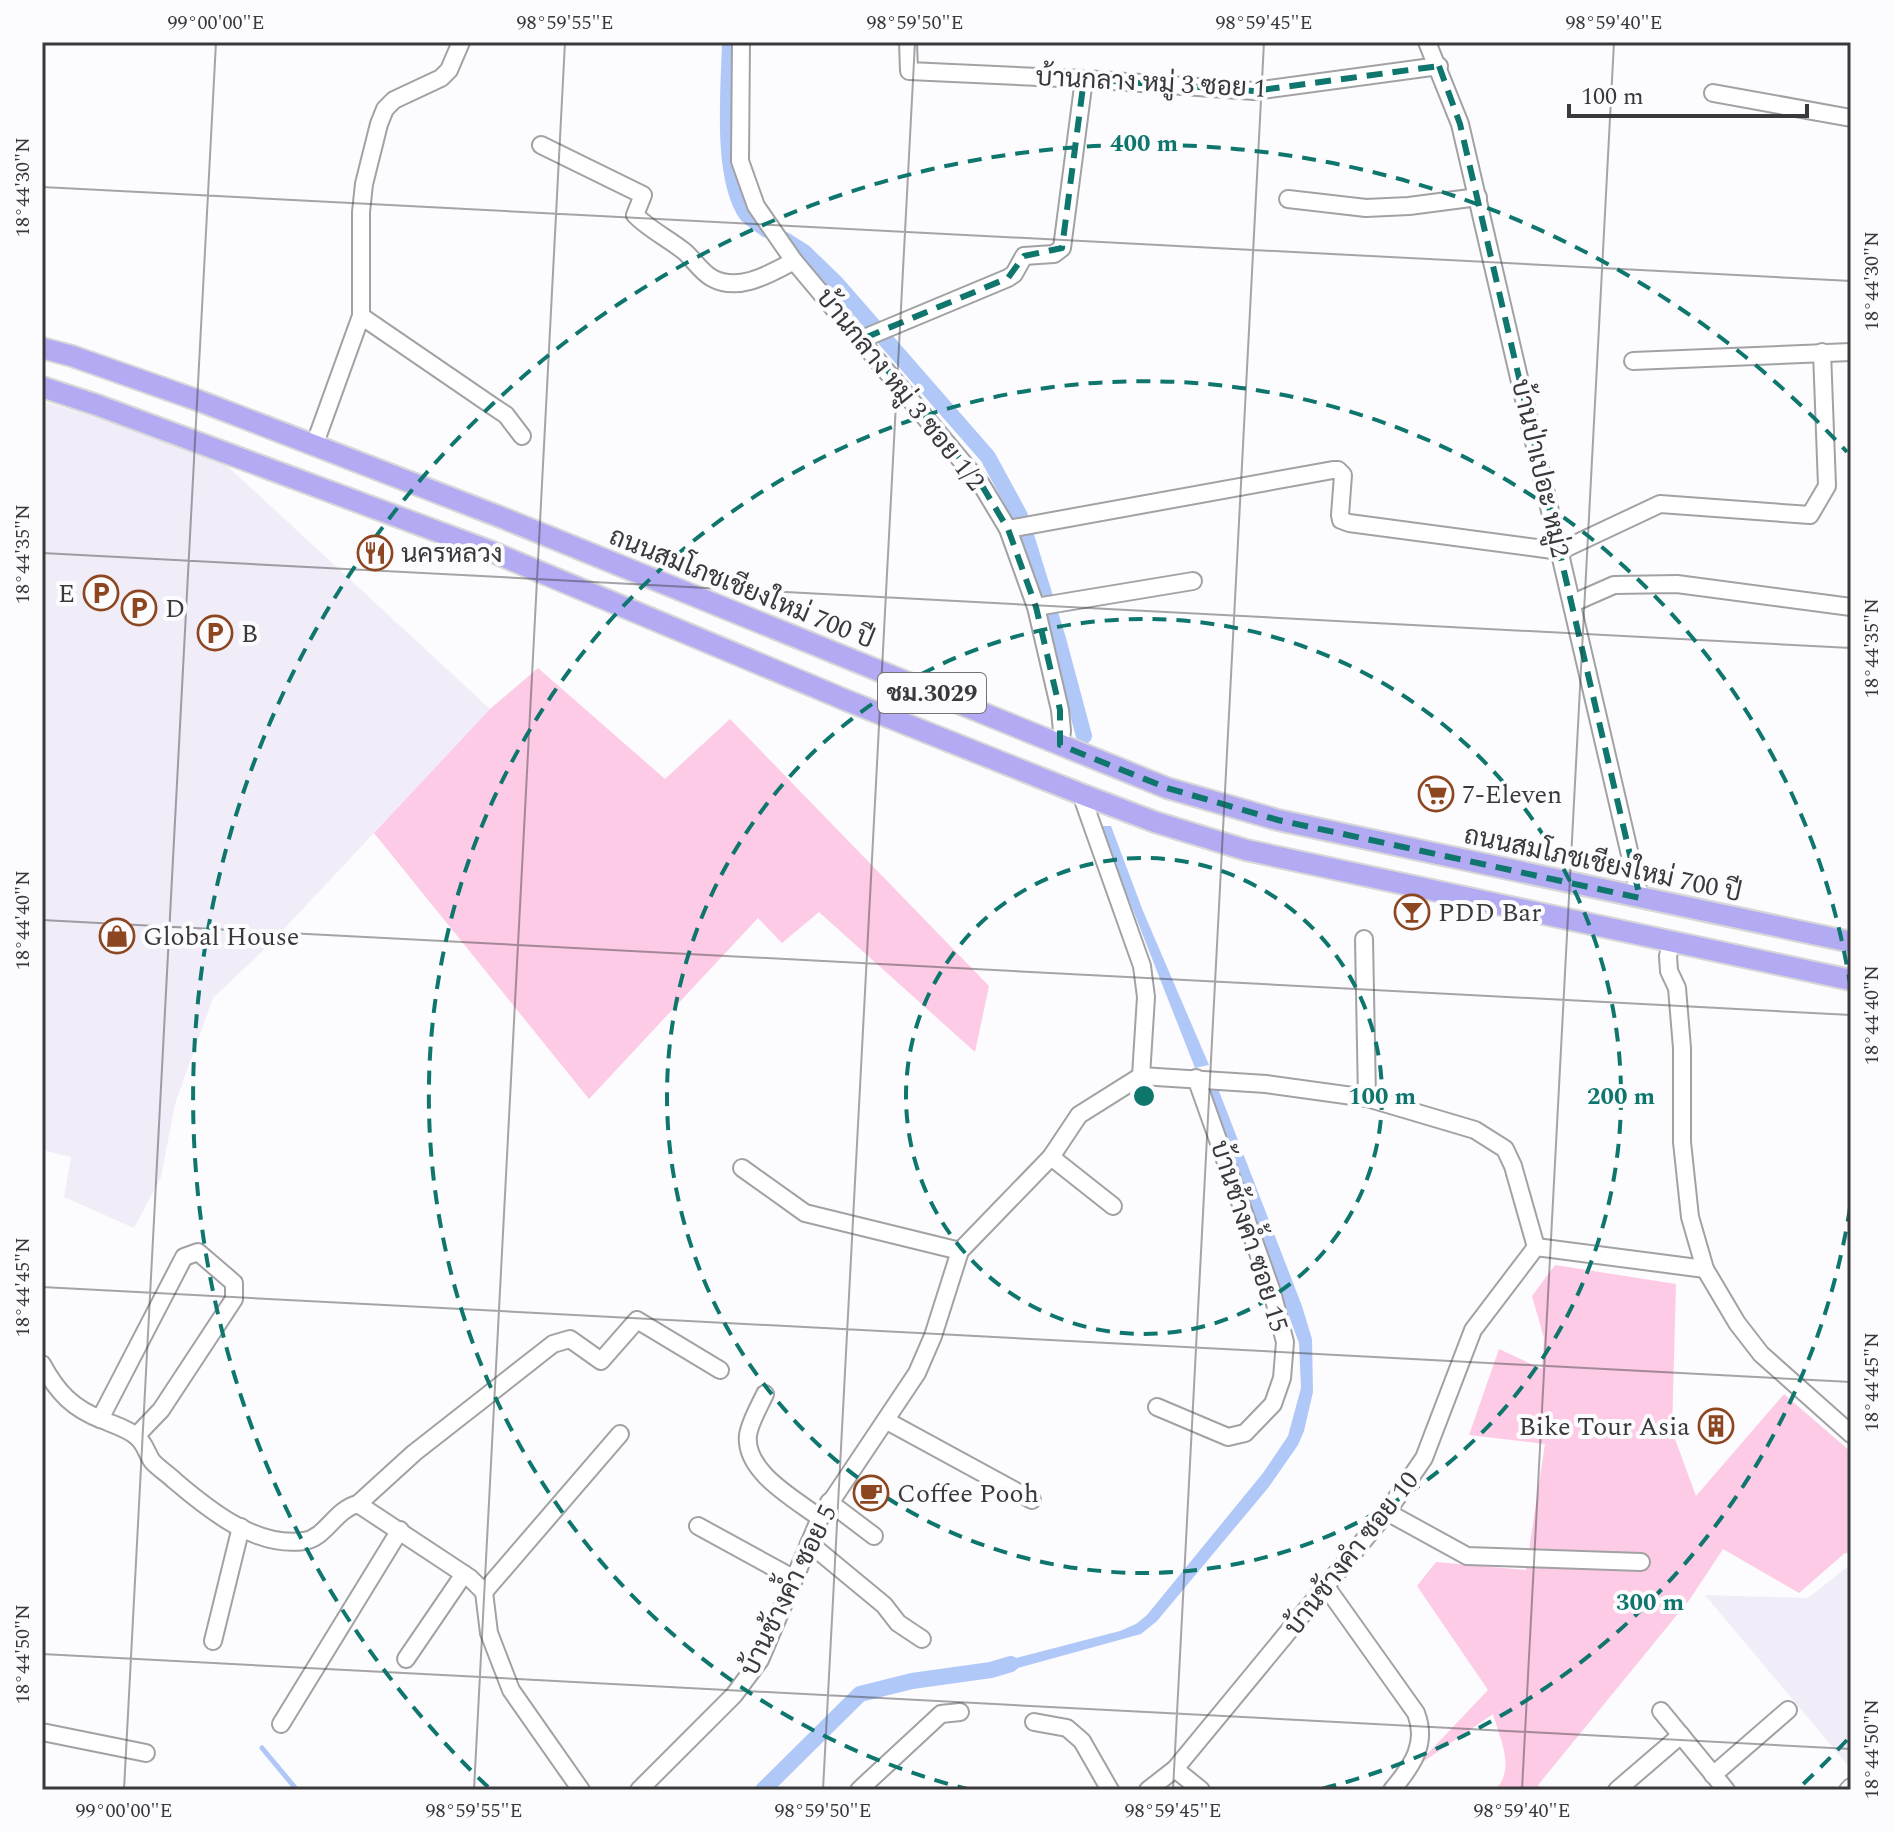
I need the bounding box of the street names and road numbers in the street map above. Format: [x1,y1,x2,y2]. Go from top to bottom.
street label: บ้านกลาง หมู่ 3 ซอย 1 [1035,57,1267,109]
street label: บ้านกลาง หมู่ 3 ซอย 1/2 [806,280,995,500]
street label: บ้านป่าเปอะ หมู่2 [1500,375,1580,561]
street label: ถนนสมโภชเชียงใหม่ 700 ปี [603,516,880,659]
road number: ชม.3029 [878,673,986,713]
street label: ถนนสมโภชเชียงใหม่ 700 ปี [1460,815,1745,913]
street label: บ้านช้างค้ำ ซอย 15 [1199,1135,1301,1337]
street label: บ้านช้างคำ ซอย 10 [1275,1463,1429,1645]
street label: บ้านช้างค้ำ ซอย 5 [728,1497,848,1683]

